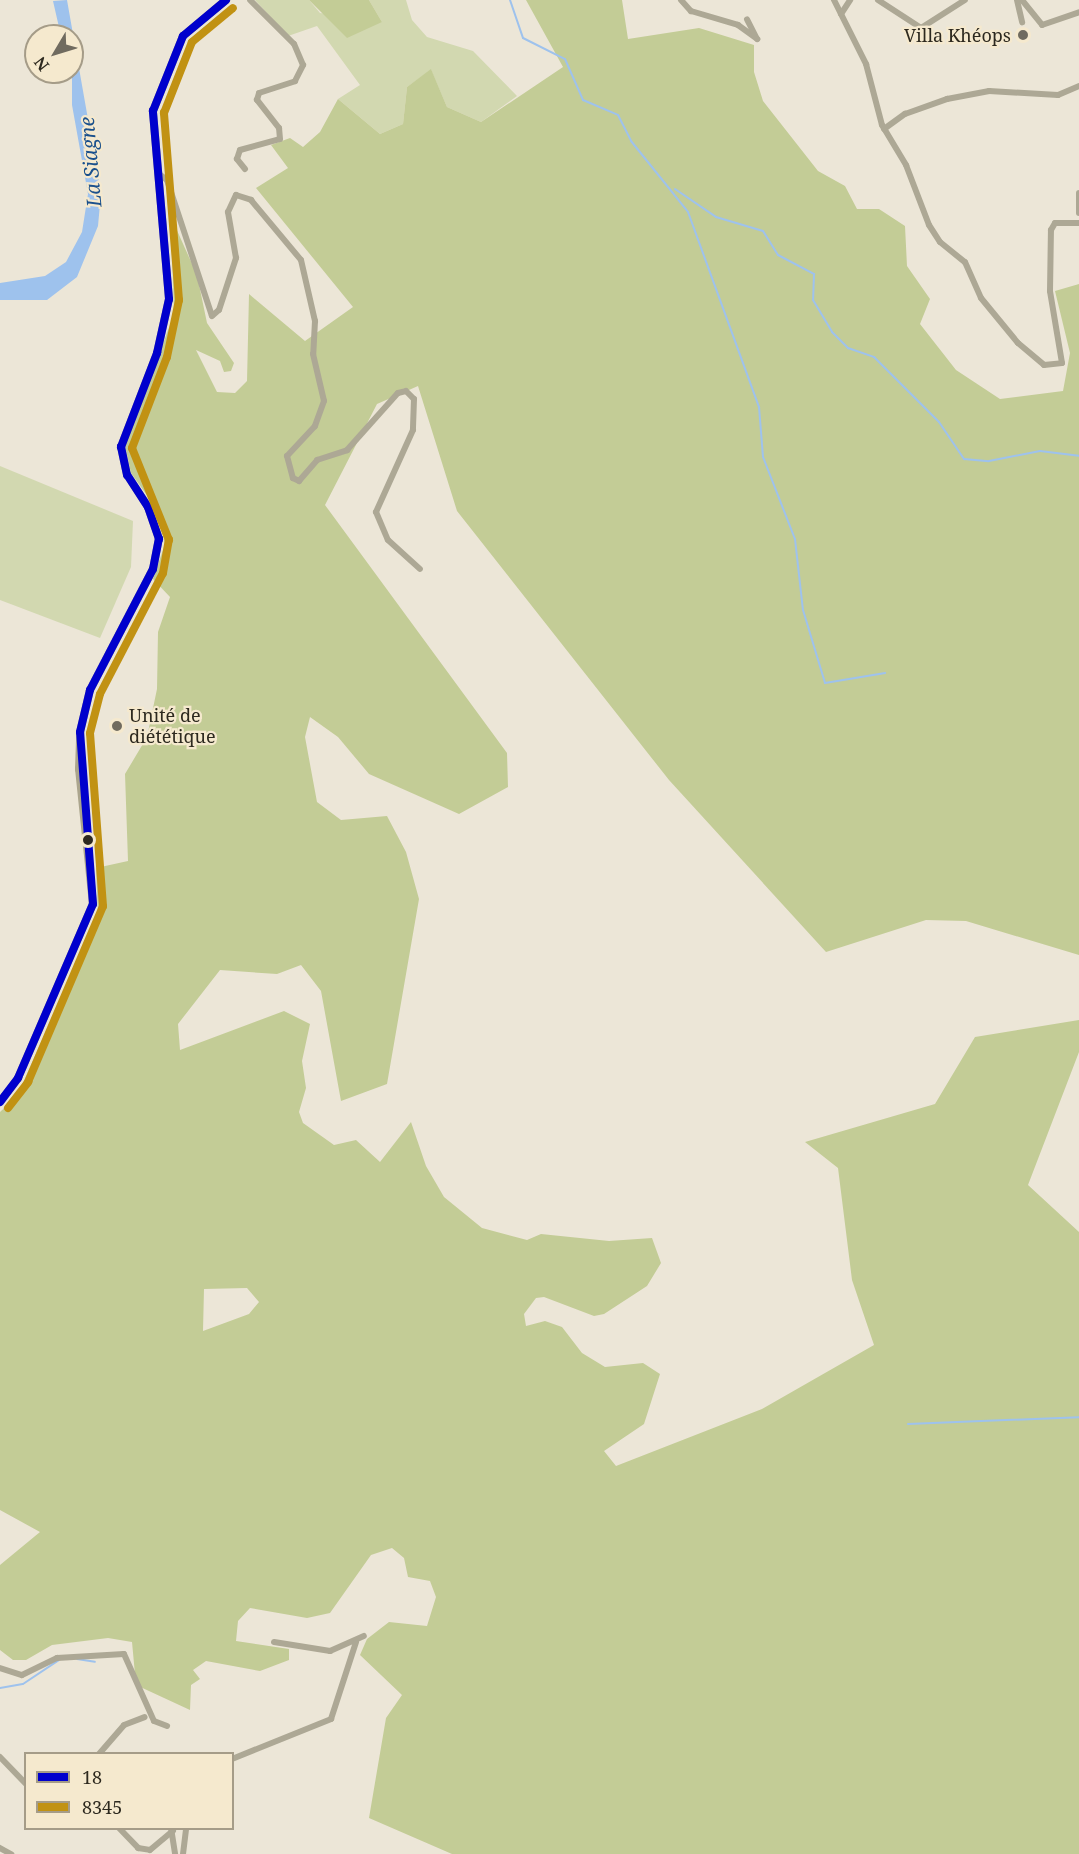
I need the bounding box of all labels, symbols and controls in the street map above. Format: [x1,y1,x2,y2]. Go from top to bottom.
north arrow [24,24,84,84]
place label: Villa Khéops [904,24,1011,46]
marker: Villa Khéops [1016,28,1030,42]
text: N [29,52,54,76]
water label: La Siagne [74,116,106,208]
place label: Unité de diététique [129,705,216,748]
marker: Unité de diététique [110,719,124,733]
unlabelled marker [82,834,94,846]
legend [24,1752,234,1830]
text: 18 [82,1765,102,1789]
text: 8345 [82,1795,122,1819]

